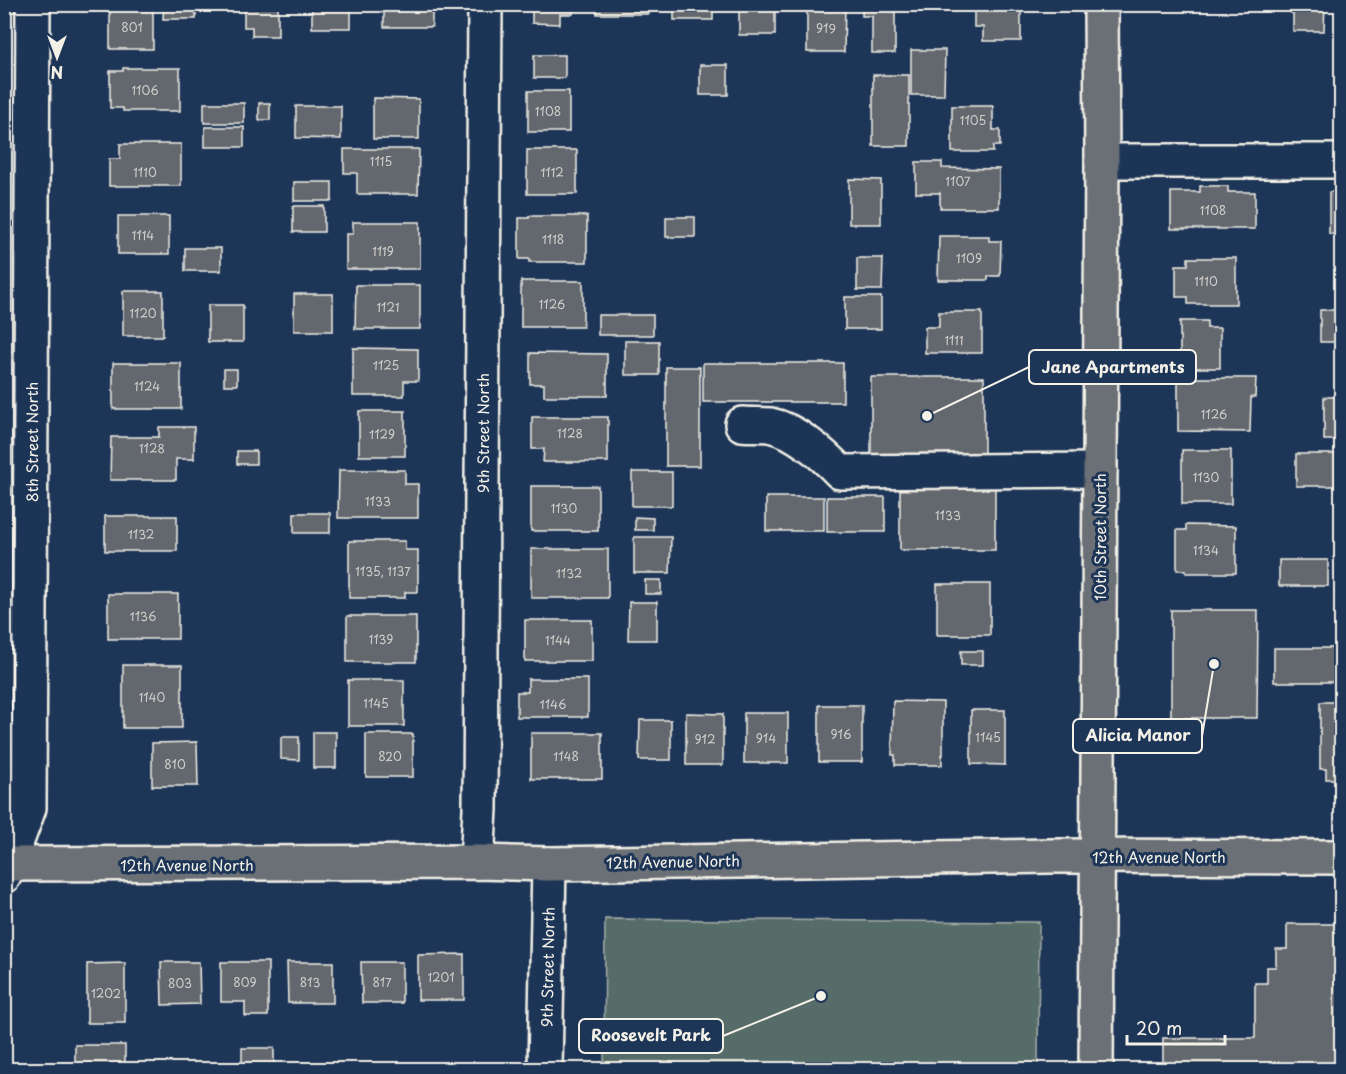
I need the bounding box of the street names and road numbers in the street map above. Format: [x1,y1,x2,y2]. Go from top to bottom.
street label: 9th Street North [471,373,494,493]
street label: 8th Street North [20,382,43,502]
street label: 10th Street North [1088,473,1111,601]
street label: 12th Avenue North [1092,845,1226,868]
street label: 12th Avenue North [606,848,740,874]
street label: 12th Avenue North [120,853,254,876]
street label: 9th Street North [534,907,560,1027]

